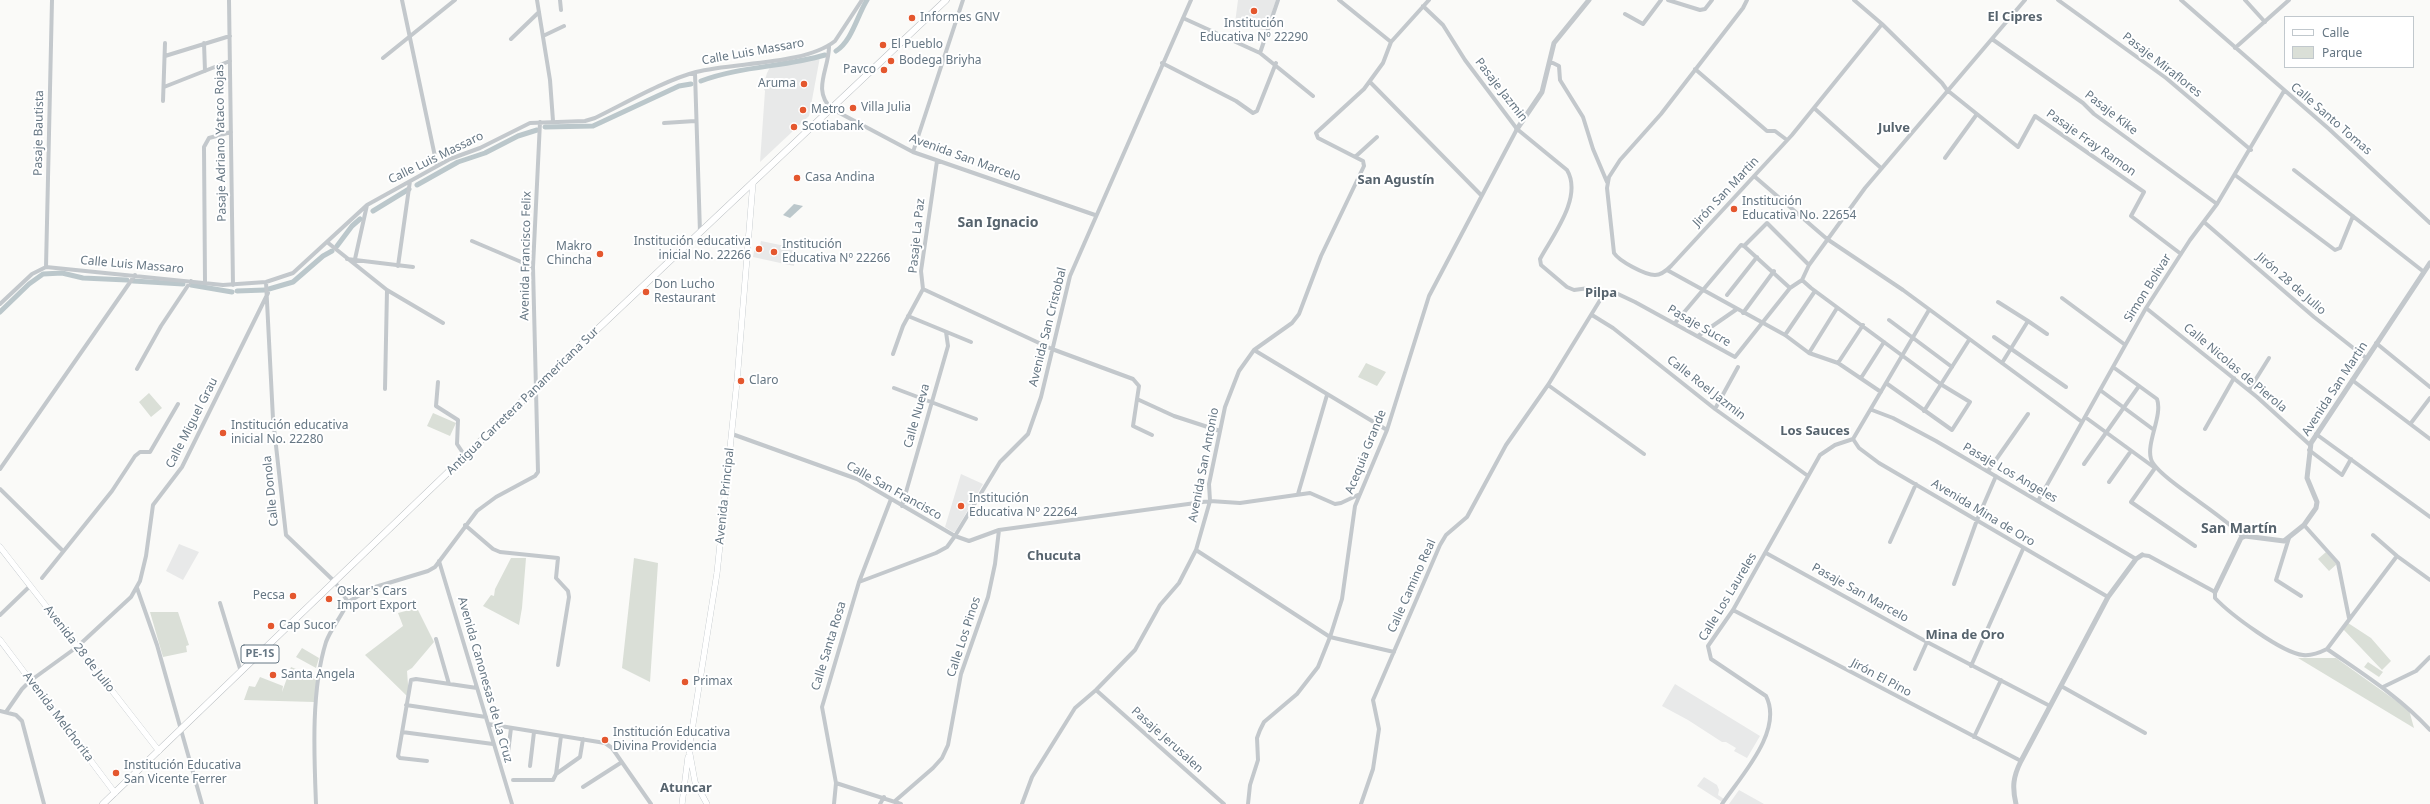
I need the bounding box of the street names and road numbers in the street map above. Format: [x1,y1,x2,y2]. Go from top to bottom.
street label: Pasaje Miraflores [2120,30,2204,100]
street label: Calle Luis Massaro [701,36,805,68]
street label: Pasaje Jazmin [1472,55,1530,125]
street label: Pasaje Adriano Yataco Rojas [212,64,230,222]
street label: Calle Santo Tomas [2288,80,2374,158]
street label: Pasaje Kike [2082,88,2140,138]
street label: Pasaje Bautista [31,90,47,176]
street label: Pasaje Fray Ramon [2043,107,2139,179]
street label: Calle Luis Massaro [386,129,486,187]
street label: Avenida San Marcelo [907,131,1023,185]
street label: Jirón San Martin [1690,154,1762,230]
street label: Avenida Francisco Felix [518,191,534,321]
street label: Pasaje La Paz [906,198,928,274]
street label: Jirón 28 de Julio [2253,250,2329,318]
street label: Simon Bolivar [2121,251,2175,325]
street label: Calle Luis Massaro [80,253,184,277]
street label: Avenida San Cristobal [1026,266,1070,388]
street label: Pasaje Sucre [1665,302,1733,350]
street label: Calle Nicolas de Pierola [2180,321,2290,415]
street label: Antigua Carretera Panamericana Sur [444,324,602,478]
street label: Avenida San Martin [2299,339,2371,439]
street label: Calle Roel Jazmin [1664,353,1748,423]
street label: Calle Miguel Grau [163,375,221,471]
street label: Calle Nueva [901,382,933,450]
street label: Avenida San Antonio [1186,406,1222,524]
street label: Acequia Grande [1343,408,1389,496]
street label: Pasaje Los Angeles [1960,440,2060,506]
street label: Avenida Principal [713,447,737,545]
street label: Calle Donola [260,455,282,527]
street label: Calle San Francisco [844,459,944,523]
street label: Avenida Mina de Oro [1929,476,2037,550]
street label: Calle Camino Real [1385,537,1439,635]
street label: Calle Los Laureles [1696,550,1760,644]
street label: Pasaje San Marcelo [1809,560,1911,626]
street label: Avenida Canonesas de La Cruz [454,595,516,765]
street label: Calle Los Pinos [944,595,984,679]
street label: Calle Santa Rosa [809,600,849,692]
street label: Avenida 28 de Julio [41,603,117,695]
road number: PE-1S [241,645,279,663]
street label: Jirón El Pino [1848,656,1914,700]
street label: Avenida Melchorita [20,669,96,765]
street label: Pasaje Jerusalen [1128,704,1206,776]

